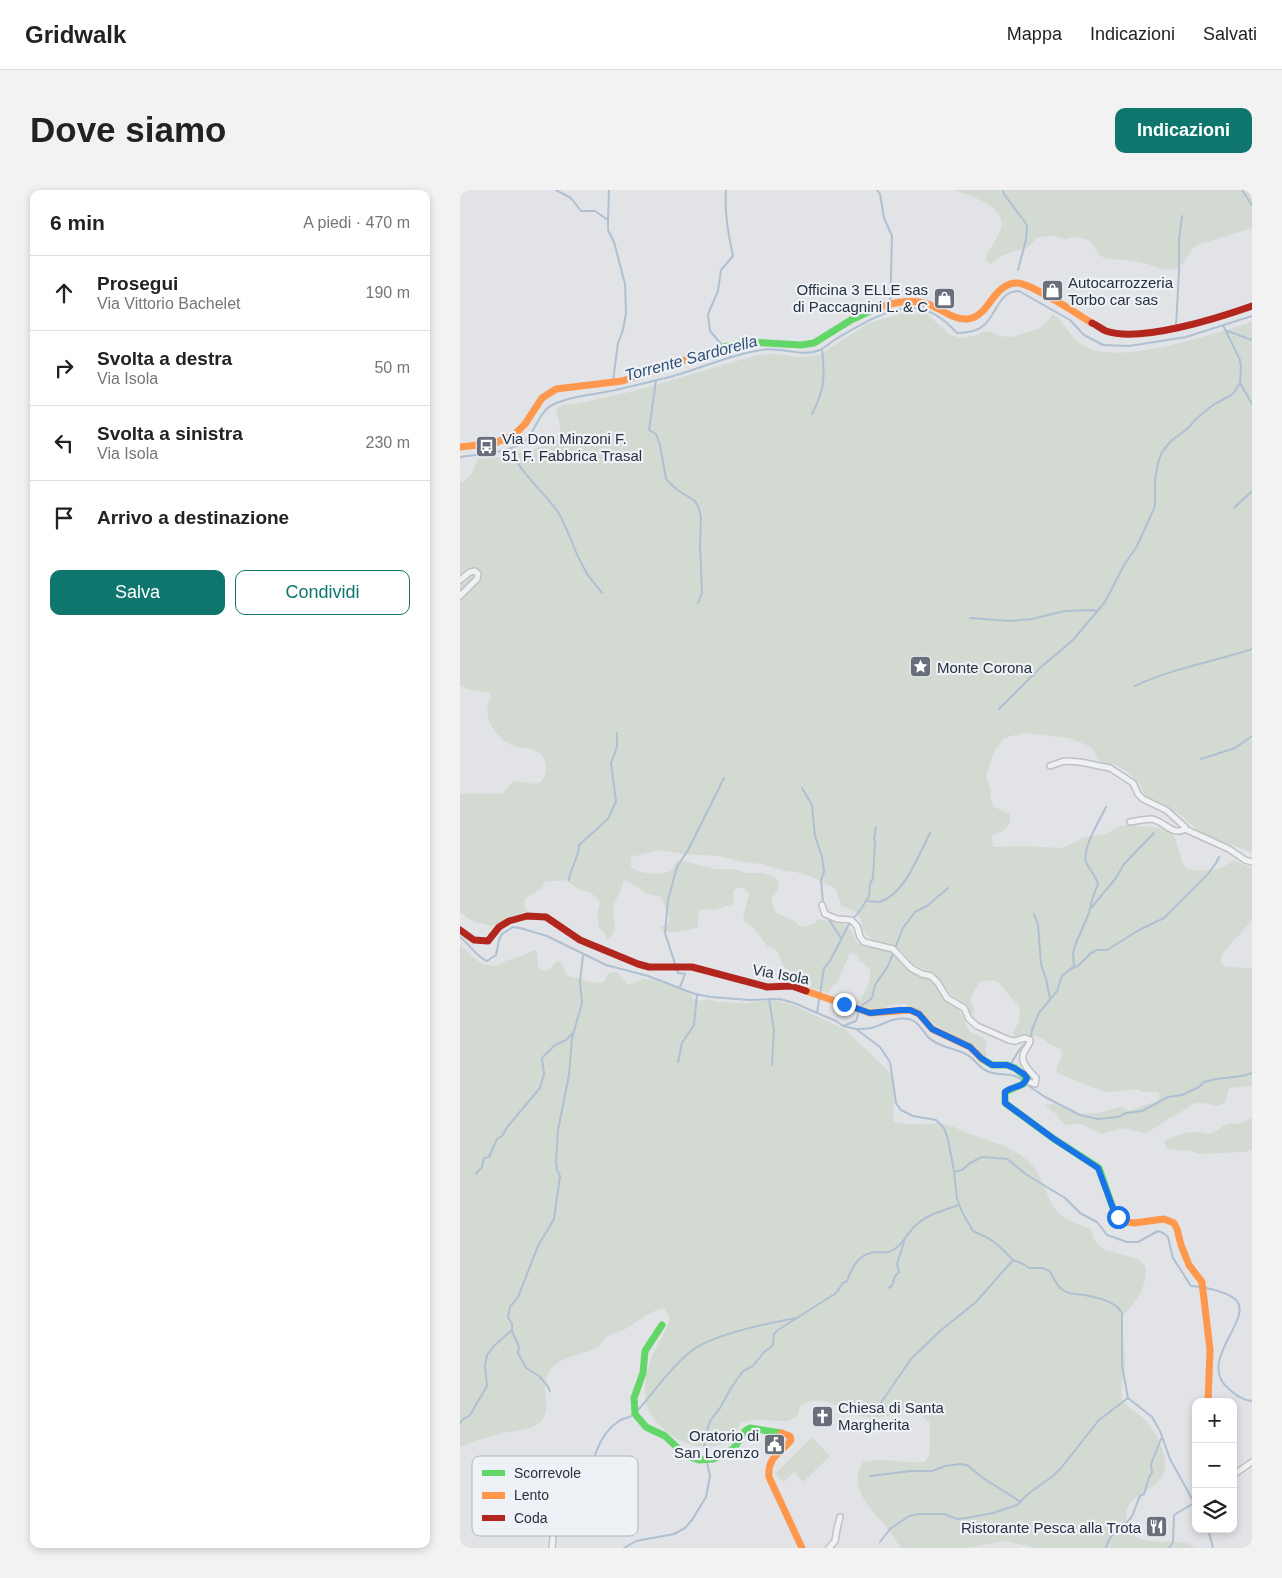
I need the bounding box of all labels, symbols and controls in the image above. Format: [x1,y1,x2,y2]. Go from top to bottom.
text: Gridwalk [25,21,126,48]
text: Mappa [1007,24,1062,44]
text: Indicazioni [1090,24,1175,44]
text: Salvati [1203,24,1257,44]
button: Indicazioni [1115,108,1252,153]
text: Dove siamo [30,110,226,149]
text: 6 min [50,211,105,234]
text: A piedi · 470 m [303,214,410,231]
text: Prosegui [97,273,178,294]
place label: Autocarrozzeria Torbo car sas [1068,274,1174,308]
icon: ahead [50,279,78,307]
shop icon: Autocarrozzeria Torbo car sas [1040,279,1064,303]
place label: Officina 3 ELLE sas di Paccagnini L. & C [793,281,928,315]
text: 190 m [366,284,410,301]
shop icon: Officina 3 ELLE sas di Paccagnini L. & C [932,286,956,310]
text: Via Vittorio Bachelet [97,295,241,312]
water label: Torrente Sardorella [623,332,759,384]
text: Svolta a destra [97,348,232,369]
icon: right [50,354,78,382]
text: 50 m [374,359,410,376]
text: Via Isola [97,370,158,387]
text: Svolta a sinistra [97,423,243,444]
icon: left [50,429,78,457]
place label: Via Don Minzoni F. 51 F. Fabbrica Trasal [502,430,642,464]
text: 230 m [366,434,410,451]
bus stop icon: Via Don Minzoni F. 51 F. Fabbrica Trasal [474,435,498,459]
text: Via Isola [97,445,158,462]
icon: arrive [50,504,78,532]
text: Arrivo a destinazione [97,507,289,528]
button: Salva [50,570,225,615]
button: Condividi [235,570,410,615]
place icon: Monte Corona [909,655,933,679]
place label: Monte Corona [937,659,1033,676]
street label: Via Isola [751,961,811,987]
route end [833,993,856,1016]
route start [1107,1206,1130,1229]
map controls [1192,1398,1237,1533]
button: + [1192,1398,1237,1443]
place label: Chiesa di Santa Margherita [838,1399,945,1433]
church icon: Chiesa di Santa Margherita [810,1404,834,1428]
place label: Oratorio di San Lorenzo [674,1427,759,1461]
public building icon: Oratorio di San Lorenzo [763,1432,787,1456]
button: − [1192,1443,1237,1488]
legend [472,1456,638,1536]
text: Scorrevole [514,1465,581,1481]
text: Lento [514,1487,549,1503]
button: layers [1192,1488,1237,1533]
text: Coda [514,1510,548,1526]
restaurant icon: Ristorante Pesca alla Trota [1145,1515,1169,1539]
place label: Ristorante Pesca alla Trota [961,1519,1142,1536]

